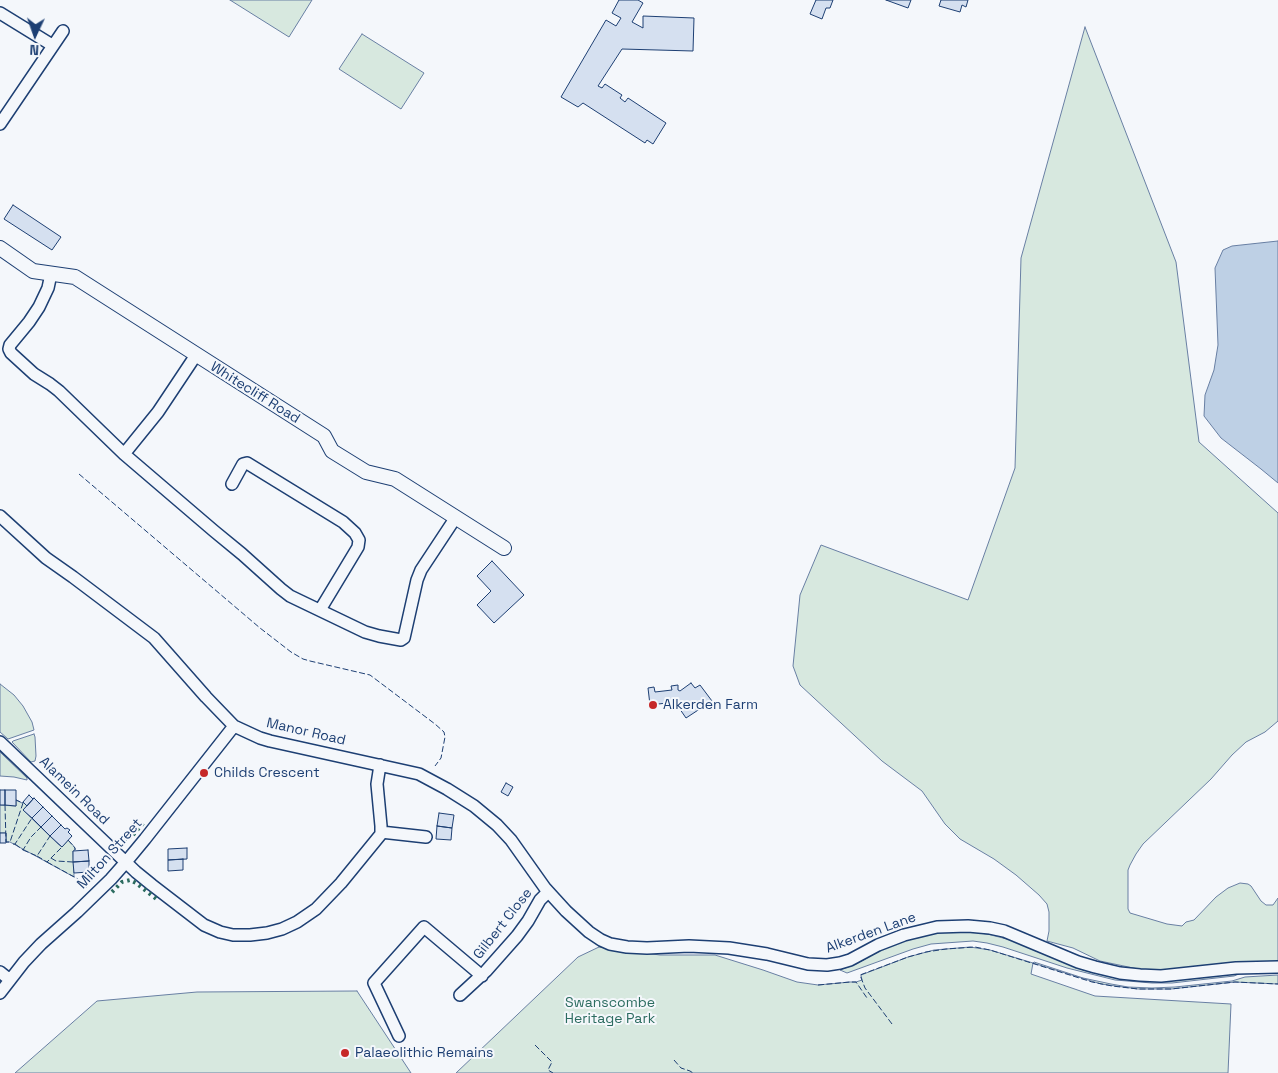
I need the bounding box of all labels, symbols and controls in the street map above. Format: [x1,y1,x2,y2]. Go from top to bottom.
north arrow [10,10,60,60]
text: N [29,41,39,59]
street label: Whitecliff Road [207,359,303,427]
place label: Alkerden Farm [663,697,758,713]
marker: Alkerden Farm [647,699,659,711]
street label: Manor Road [265,715,347,749]
street label: Alamein Road [36,753,112,829]
place label: Childs Crescent [214,765,320,781]
marker: Childs Crescent [198,767,210,779]
street label: Milton Street [74,815,146,893]
street label: Gilbert Close [470,885,536,963]
street label: Alkerden Lane [824,909,918,957]
park label: Swanscombe Heritage Park [565,995,655,1028]
place label: Palaeolithic Remains [355,1045,493,1061]
marker: Palaeolithic Remains [339,1047,351,1059]

